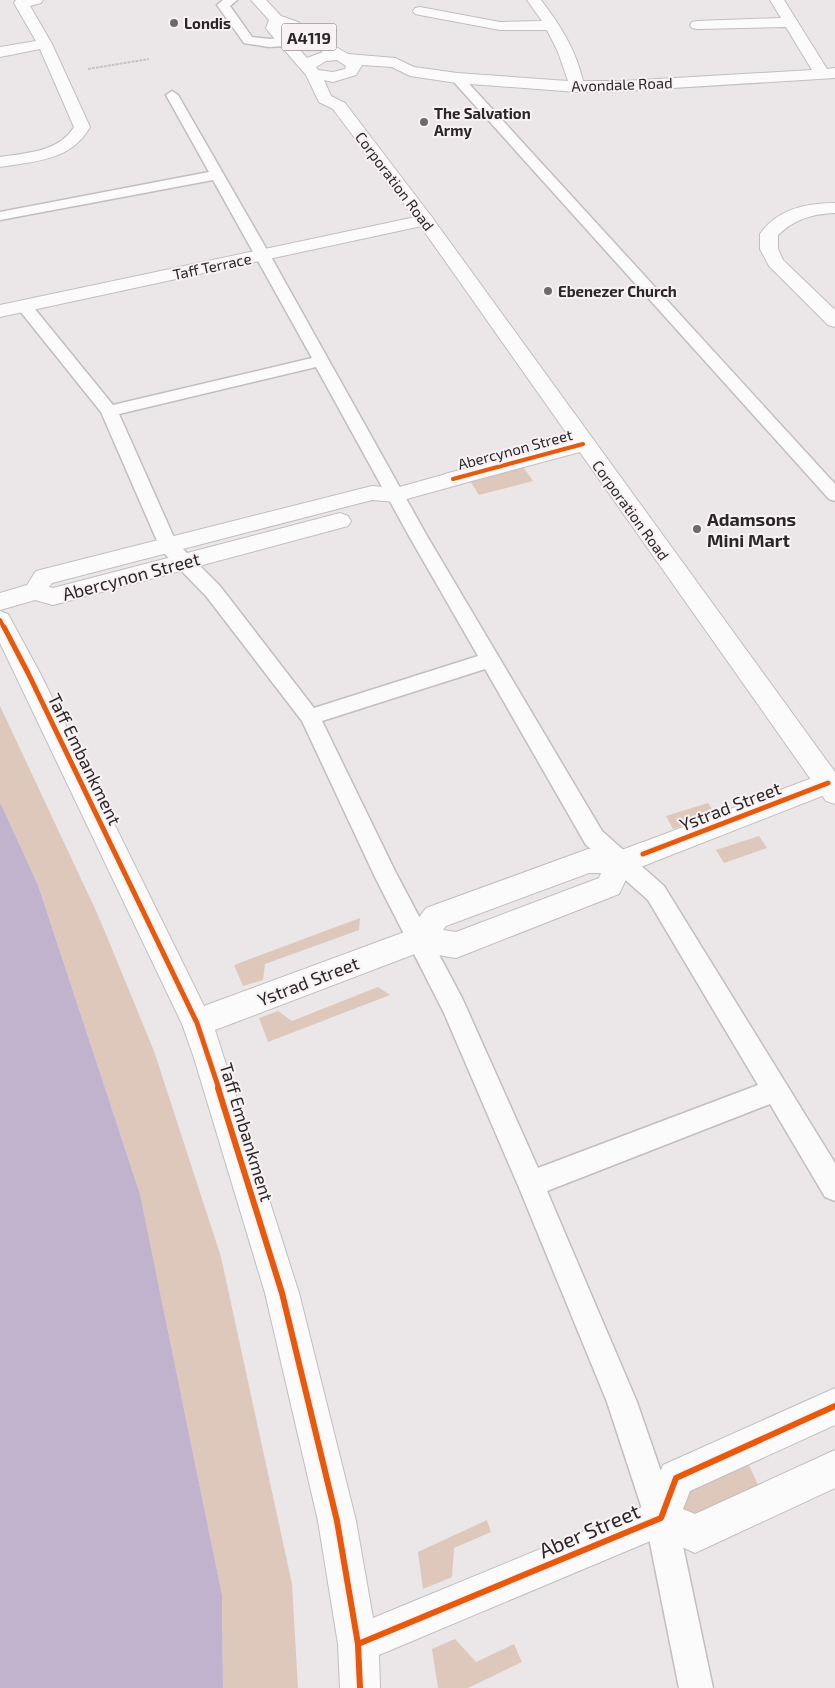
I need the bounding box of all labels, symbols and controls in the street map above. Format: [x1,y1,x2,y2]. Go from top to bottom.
place label: Londis [184,14,231,32]
marker: Londis [168,17,180,29]
road number: A4119 [282,24,336,51]
street label: Avondale Road [571,73,673,95]
place label: The Salvation Army [434,104,531,140]
marker: The Salvation Army [418,116,430,128]
street label: Corporation Road [352,128,438,234]
street label: Taff Terrace [171,249,253,283]
place label: Ebenezer Church [558,282,677,300]
marker: Ebenezer Church [542,285,554,297]
street label: Abercynon Street [456,425,575,473]
street label: Corporation Road [589,457,673,563]
place label: Adamsons Mini Mart [707,508,796,551]
marker: Adamsons Mini Mart [691,523,703,535]
street label: Abercynon Street [60,547,202,605]
street label: Taff Embankment [44,690,126,829]
street label: Ystrad Street [676,777,784,835]
street label: Ystrad Street [254,952,362,1010]
street label: Taff Embankment [215,1060,279,1204]
street label: Aber Street [535,1498,643,1562]

